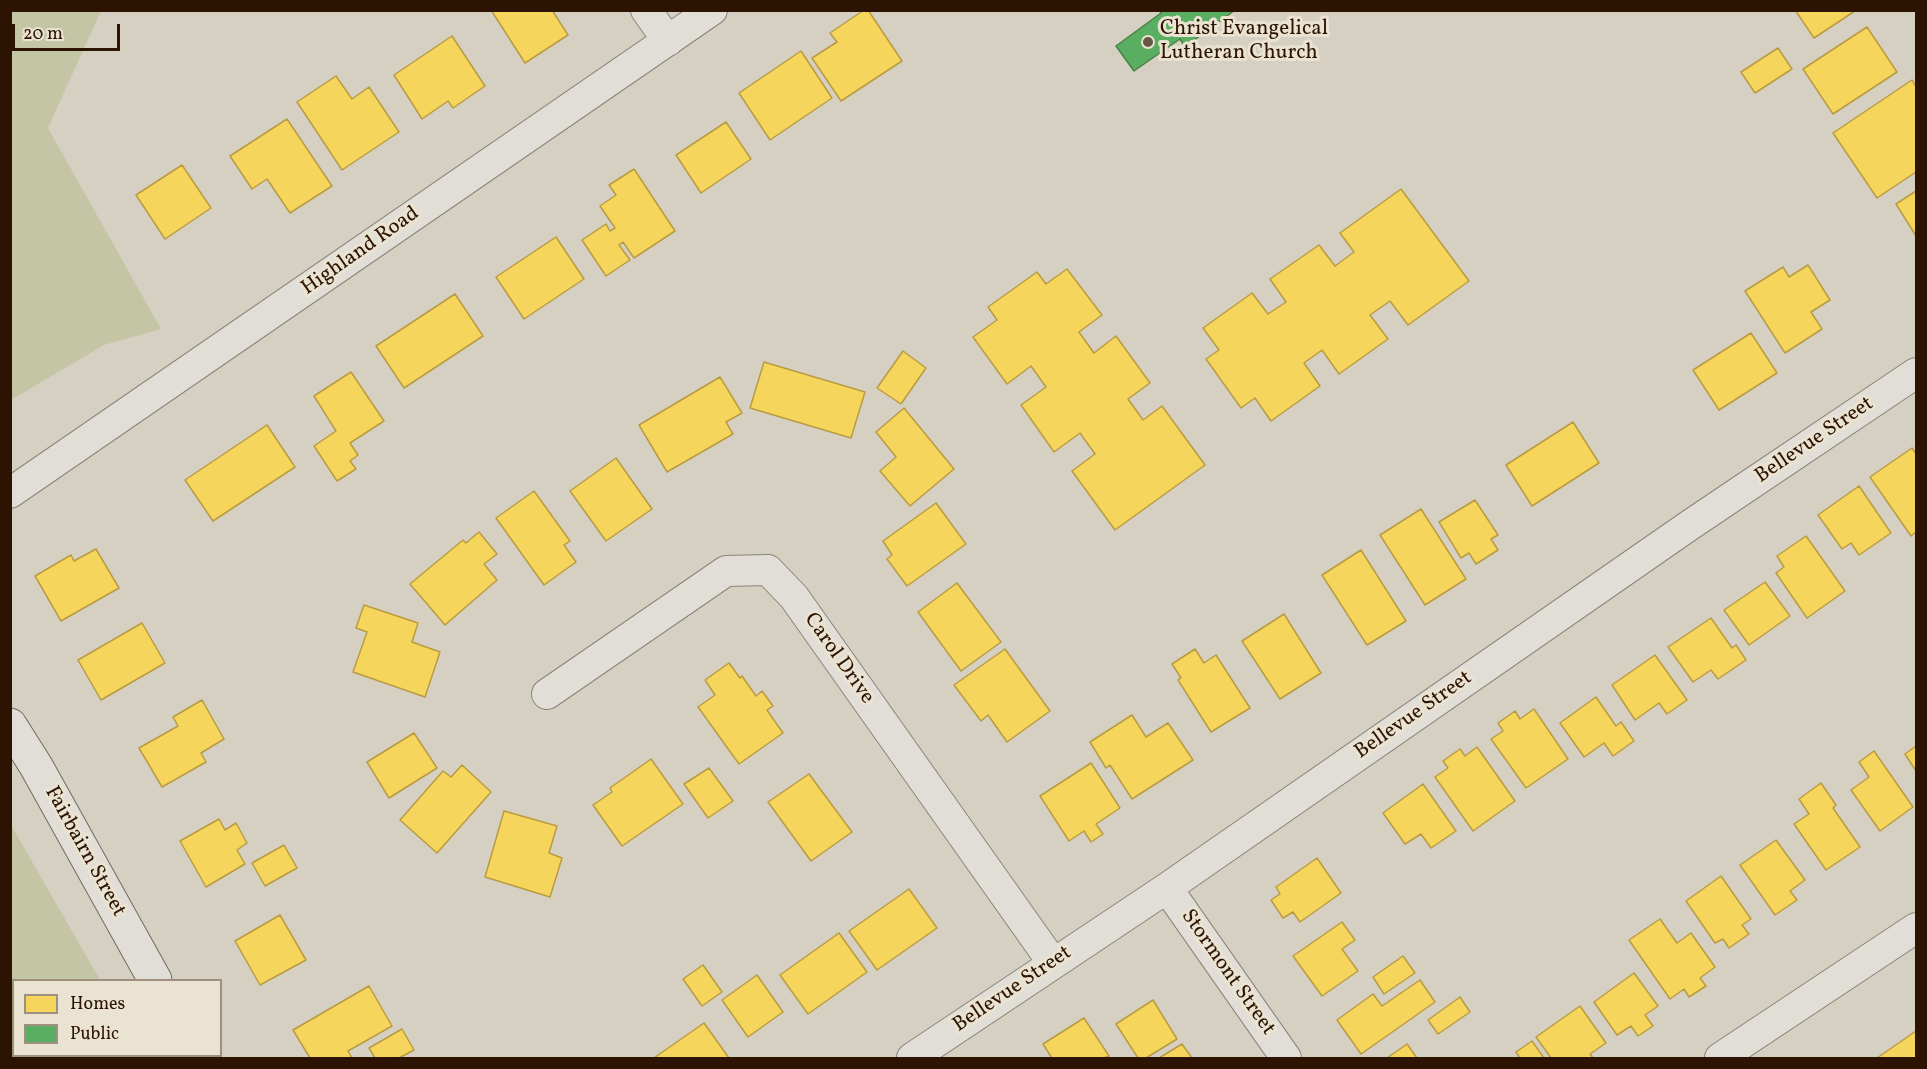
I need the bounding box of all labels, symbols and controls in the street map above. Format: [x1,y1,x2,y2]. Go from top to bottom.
scale bar [15,12,123,50]
place label: Christ Evangelical Lutheran Church [1160,17,1328,67]
text: 20 m [23,22,63,47]
marker: Christ Evangelical Lutheran Church [1141,35,1155,49]
street label: Highland Road [297,202,425,302]
street label: Bellevue Street [1751,392,1879,490]
street label: Carol Drive [797,608,879,710]
street label: Bellevue Street [1350,666,1478,766]
street label: Fairbairn Street [38,782,130,922]
street label: Stormont Street [1174,905,1280,1041]
street label: Bellevue Street [949,941,1077,1039]
legend [12,979,222,1057]
text: Homes [70,992,125,1017]
text: Public [70,1022,119,1047]

